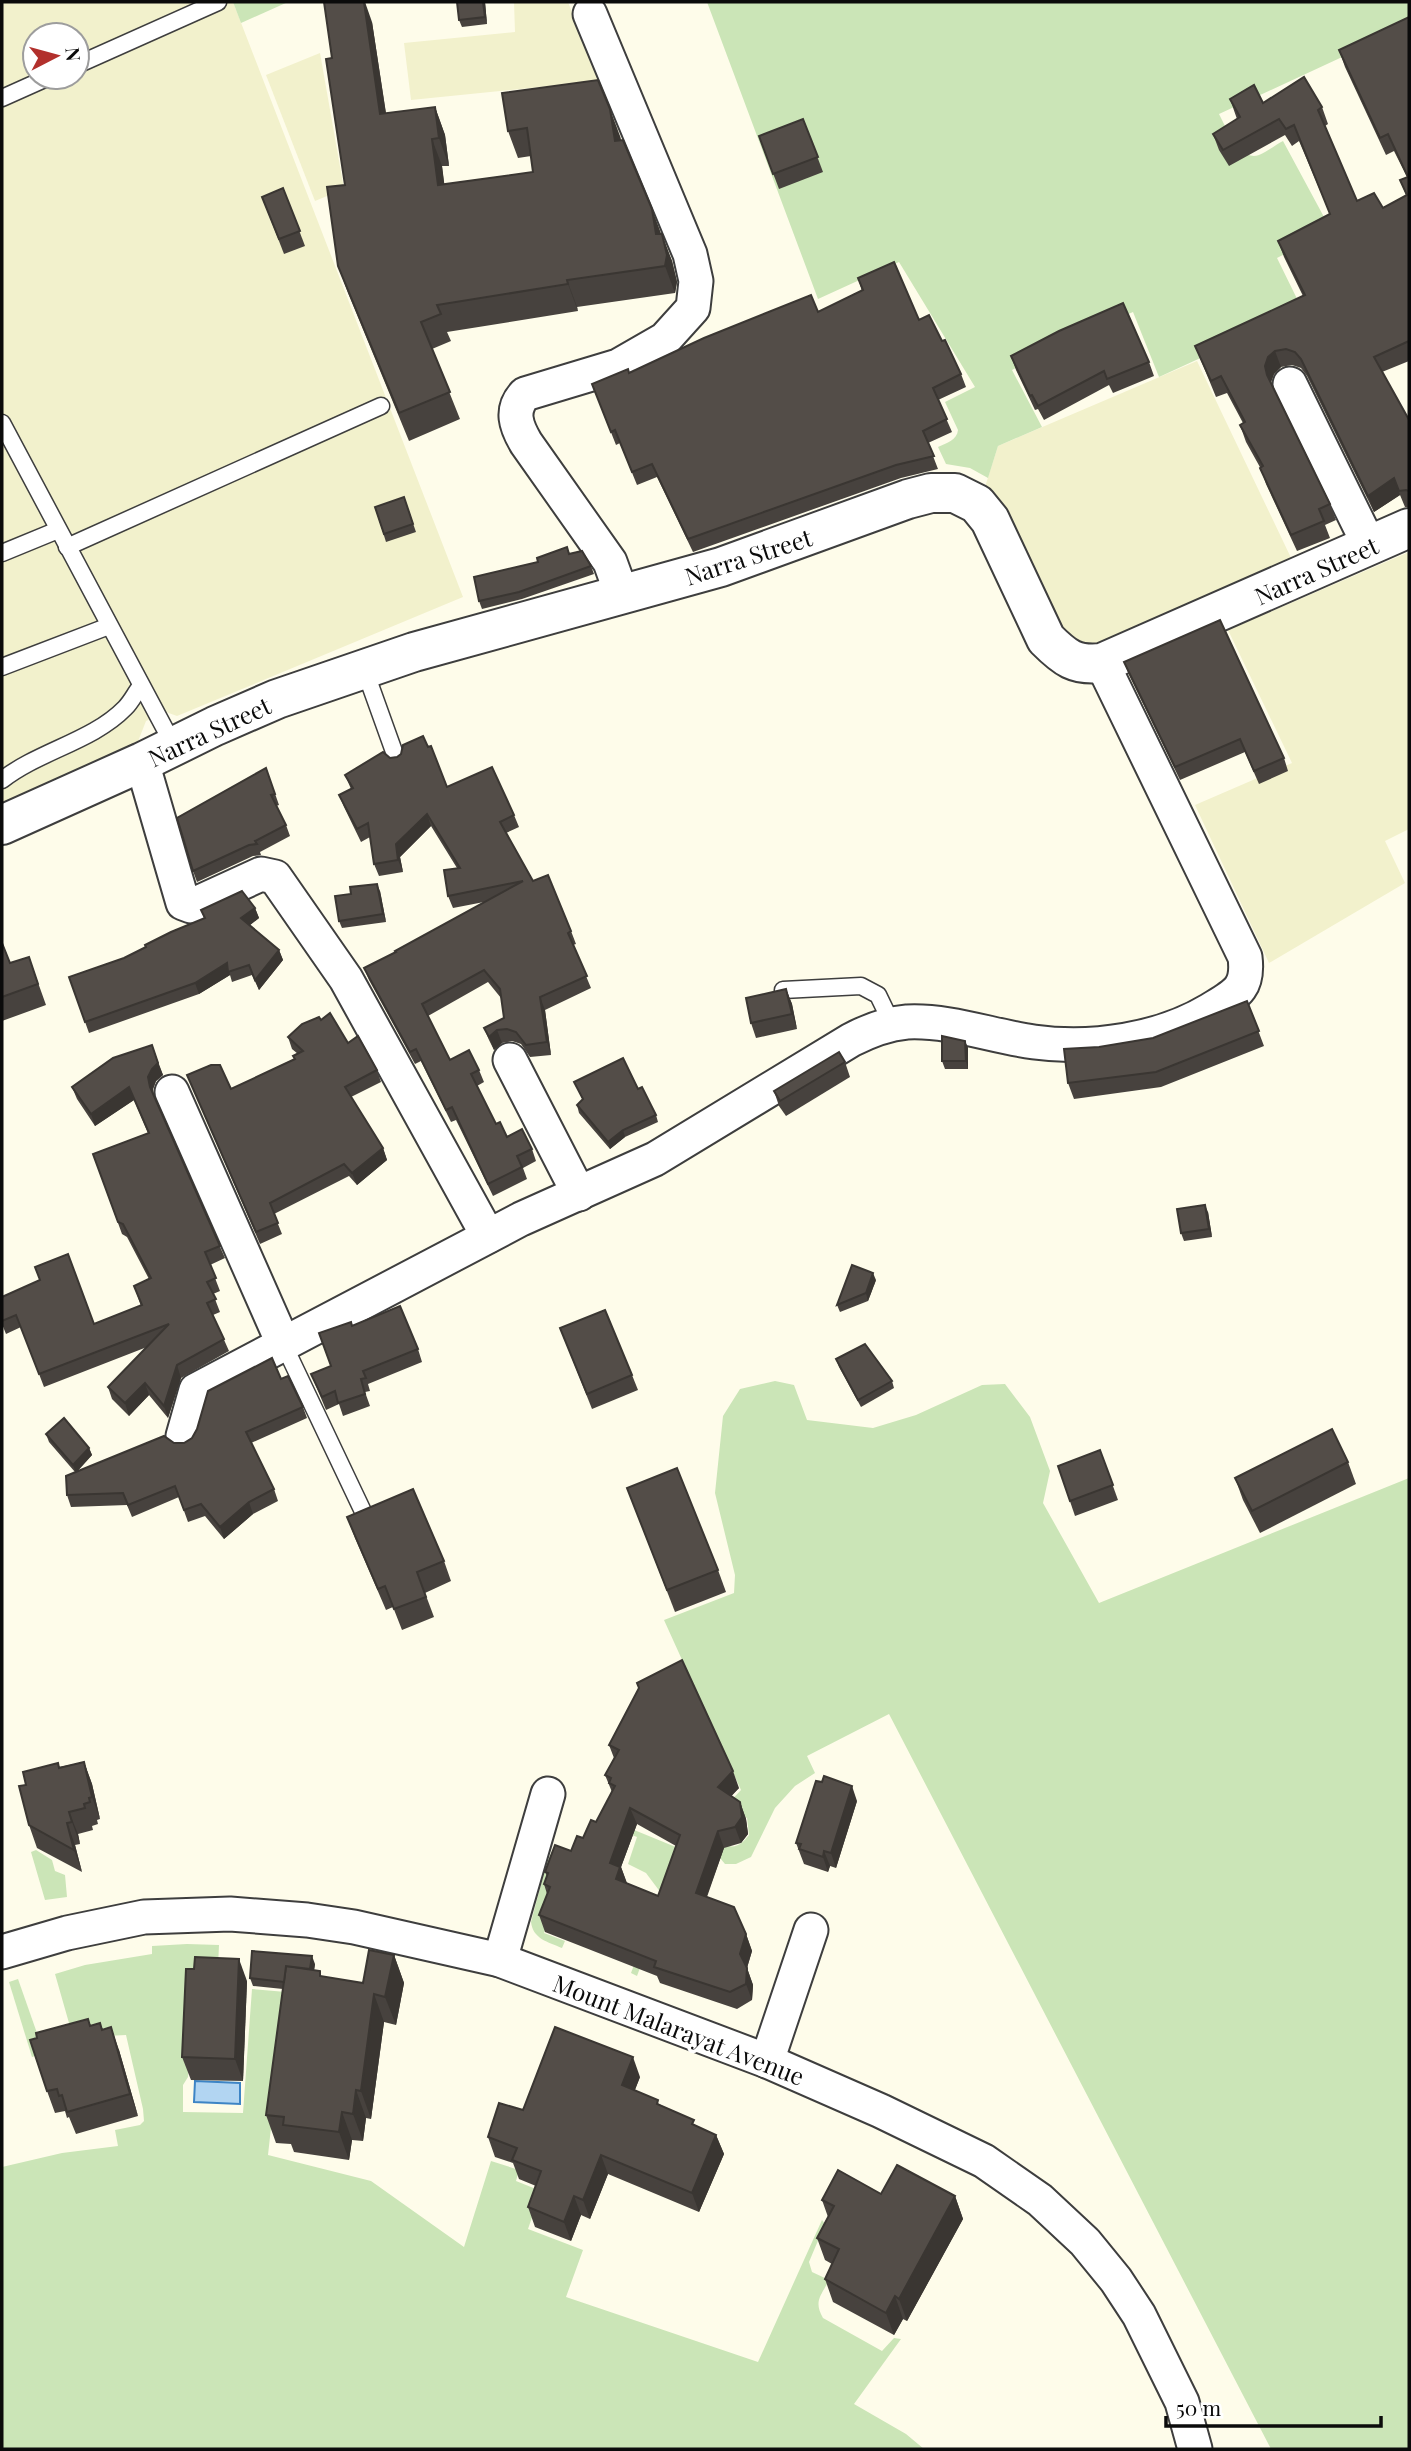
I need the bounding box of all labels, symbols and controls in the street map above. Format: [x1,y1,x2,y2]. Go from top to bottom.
north arrow [21,21,91,91]
text: N [60,46,88,63]
street label: Narra Street [680,520,816,592]
street label: Narra Street [1249,528,1383,611]
street label: Narra Street [142,688,276,773]
street label: Mount Malarayat Avenue [549,1966,809,2092]
scale bar [1166,2384,1381,2428]
text: 50 m [1176,2393,1222,2421]

